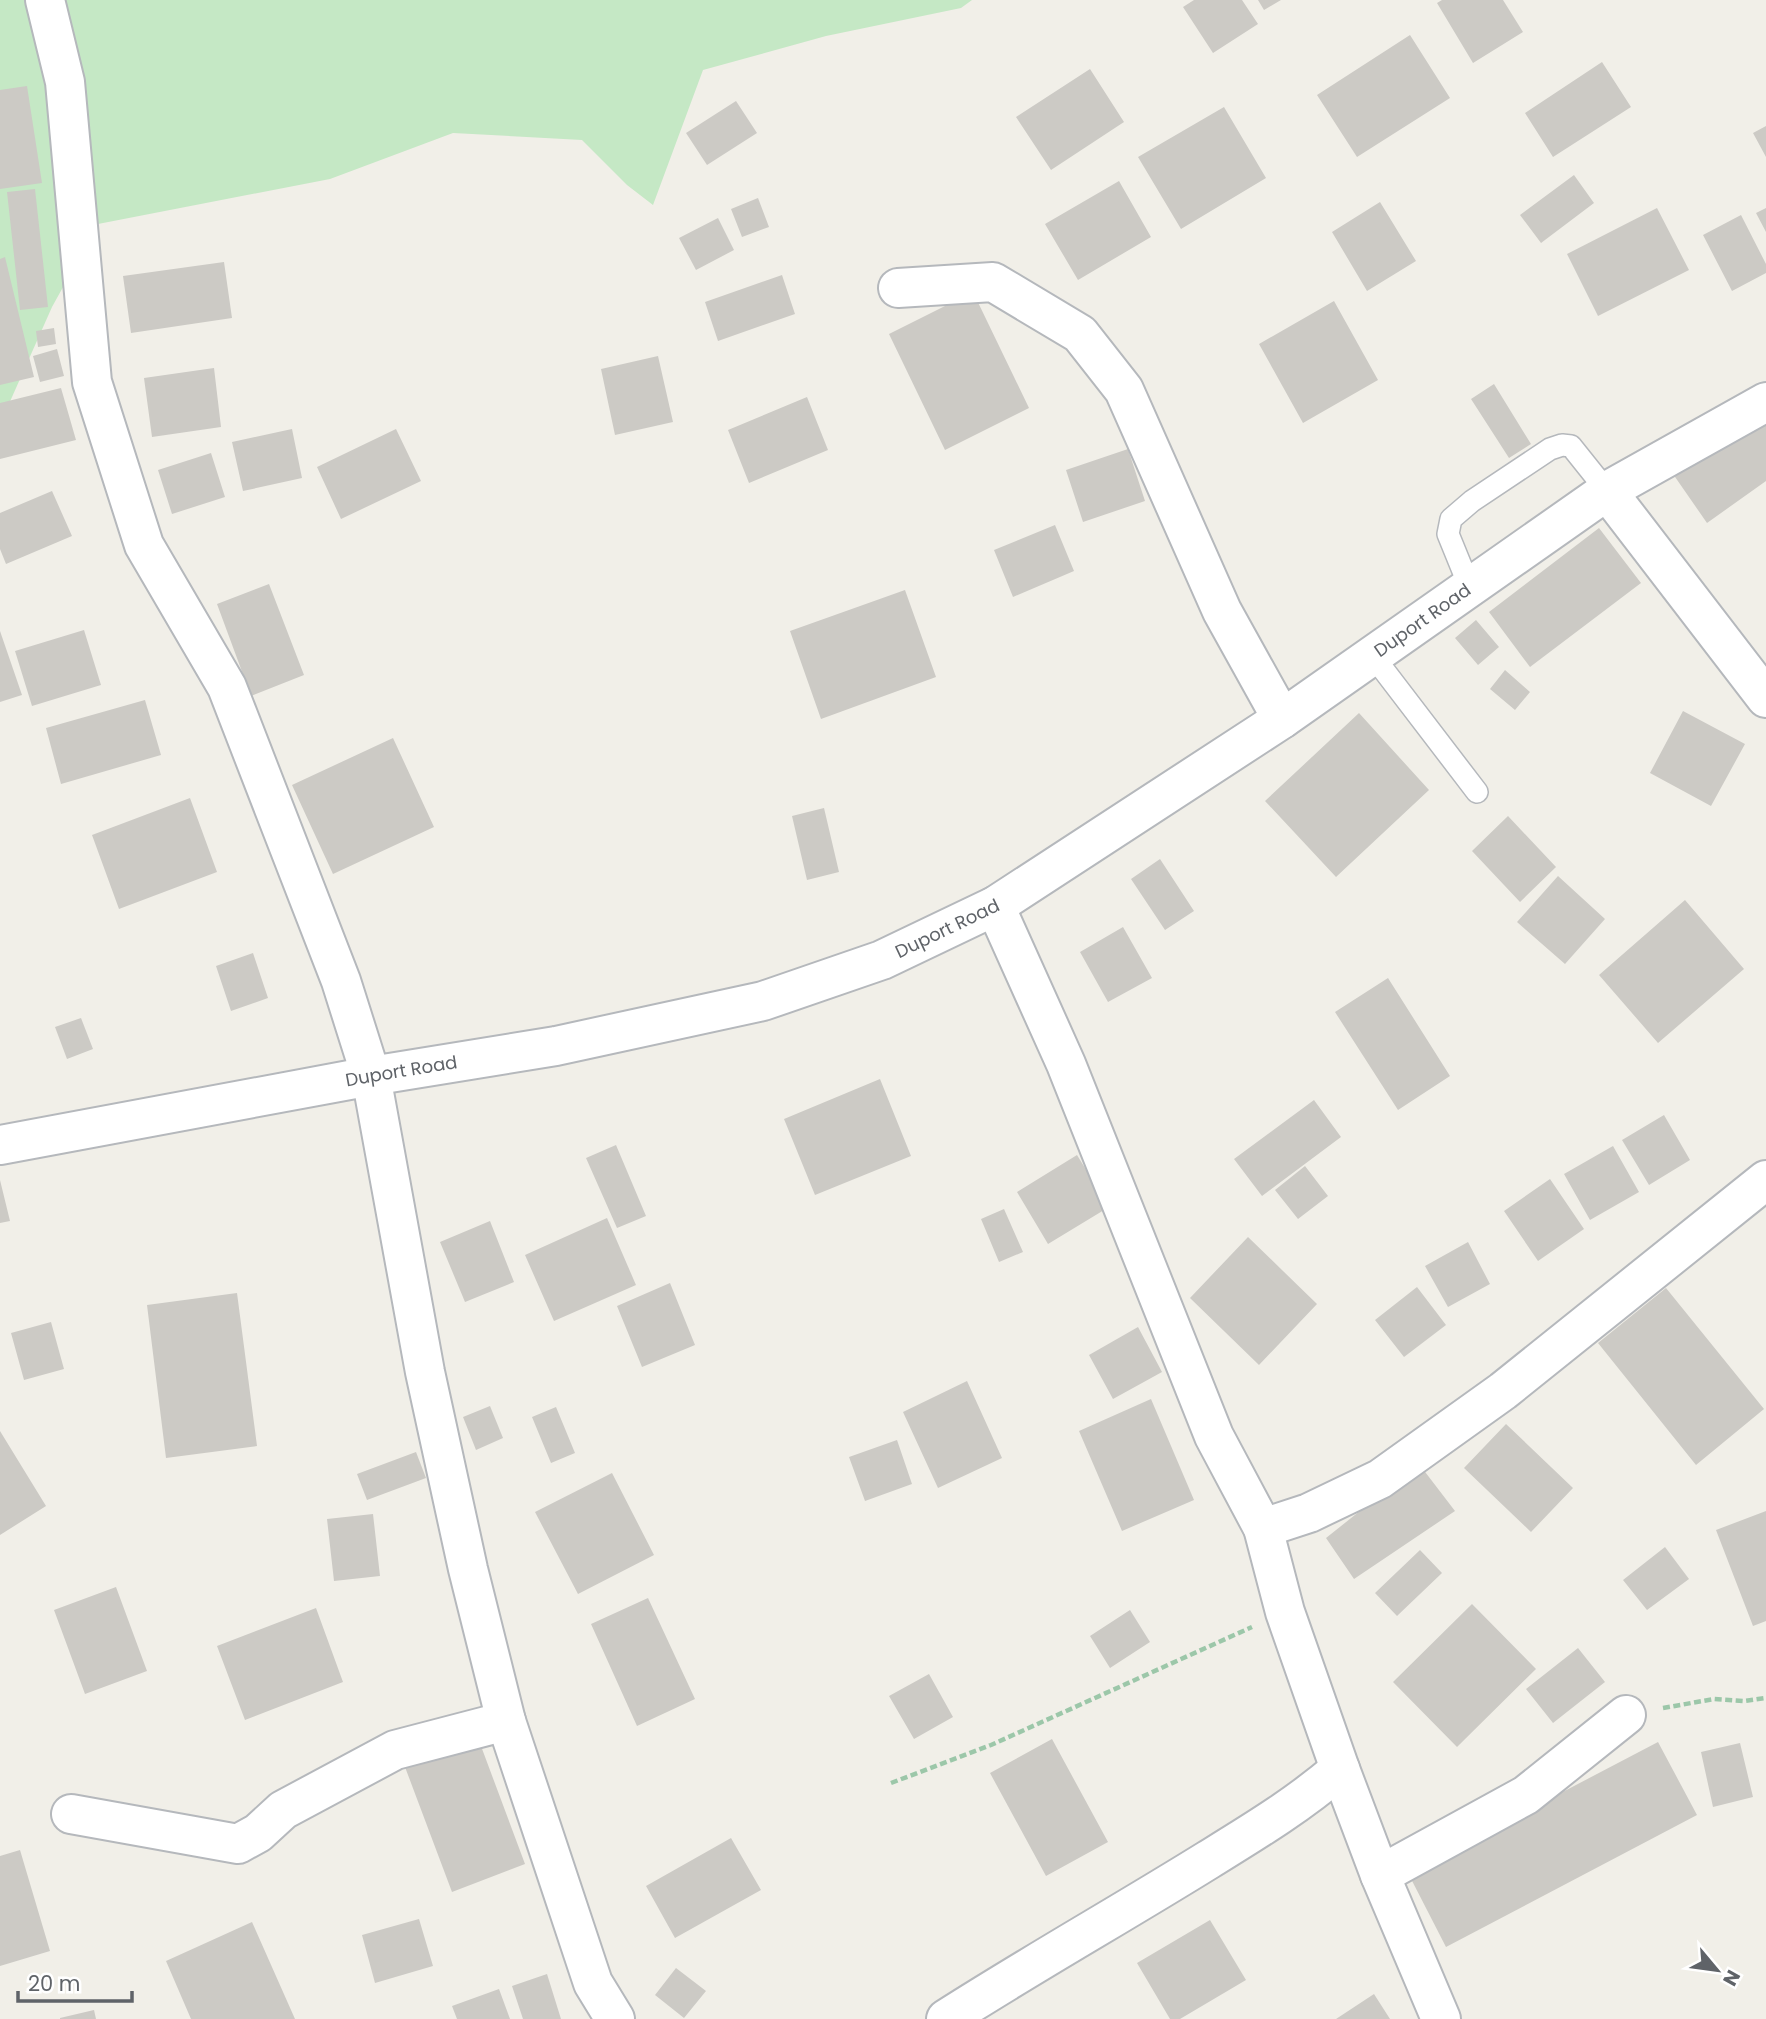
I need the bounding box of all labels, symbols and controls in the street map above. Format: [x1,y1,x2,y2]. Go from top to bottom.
street label: Duport Road [1369,577,1476,663]
street label: Duport Road [891,893,1004,964]
street label: Duport Road [343,1049,459,1093]
north arrow [1682,1935,1752,2005]
scale bar [18,1960,131,2004]
text: N [1716,1965,1747,1991]
text: 20 m [28,1969,81,1998]

